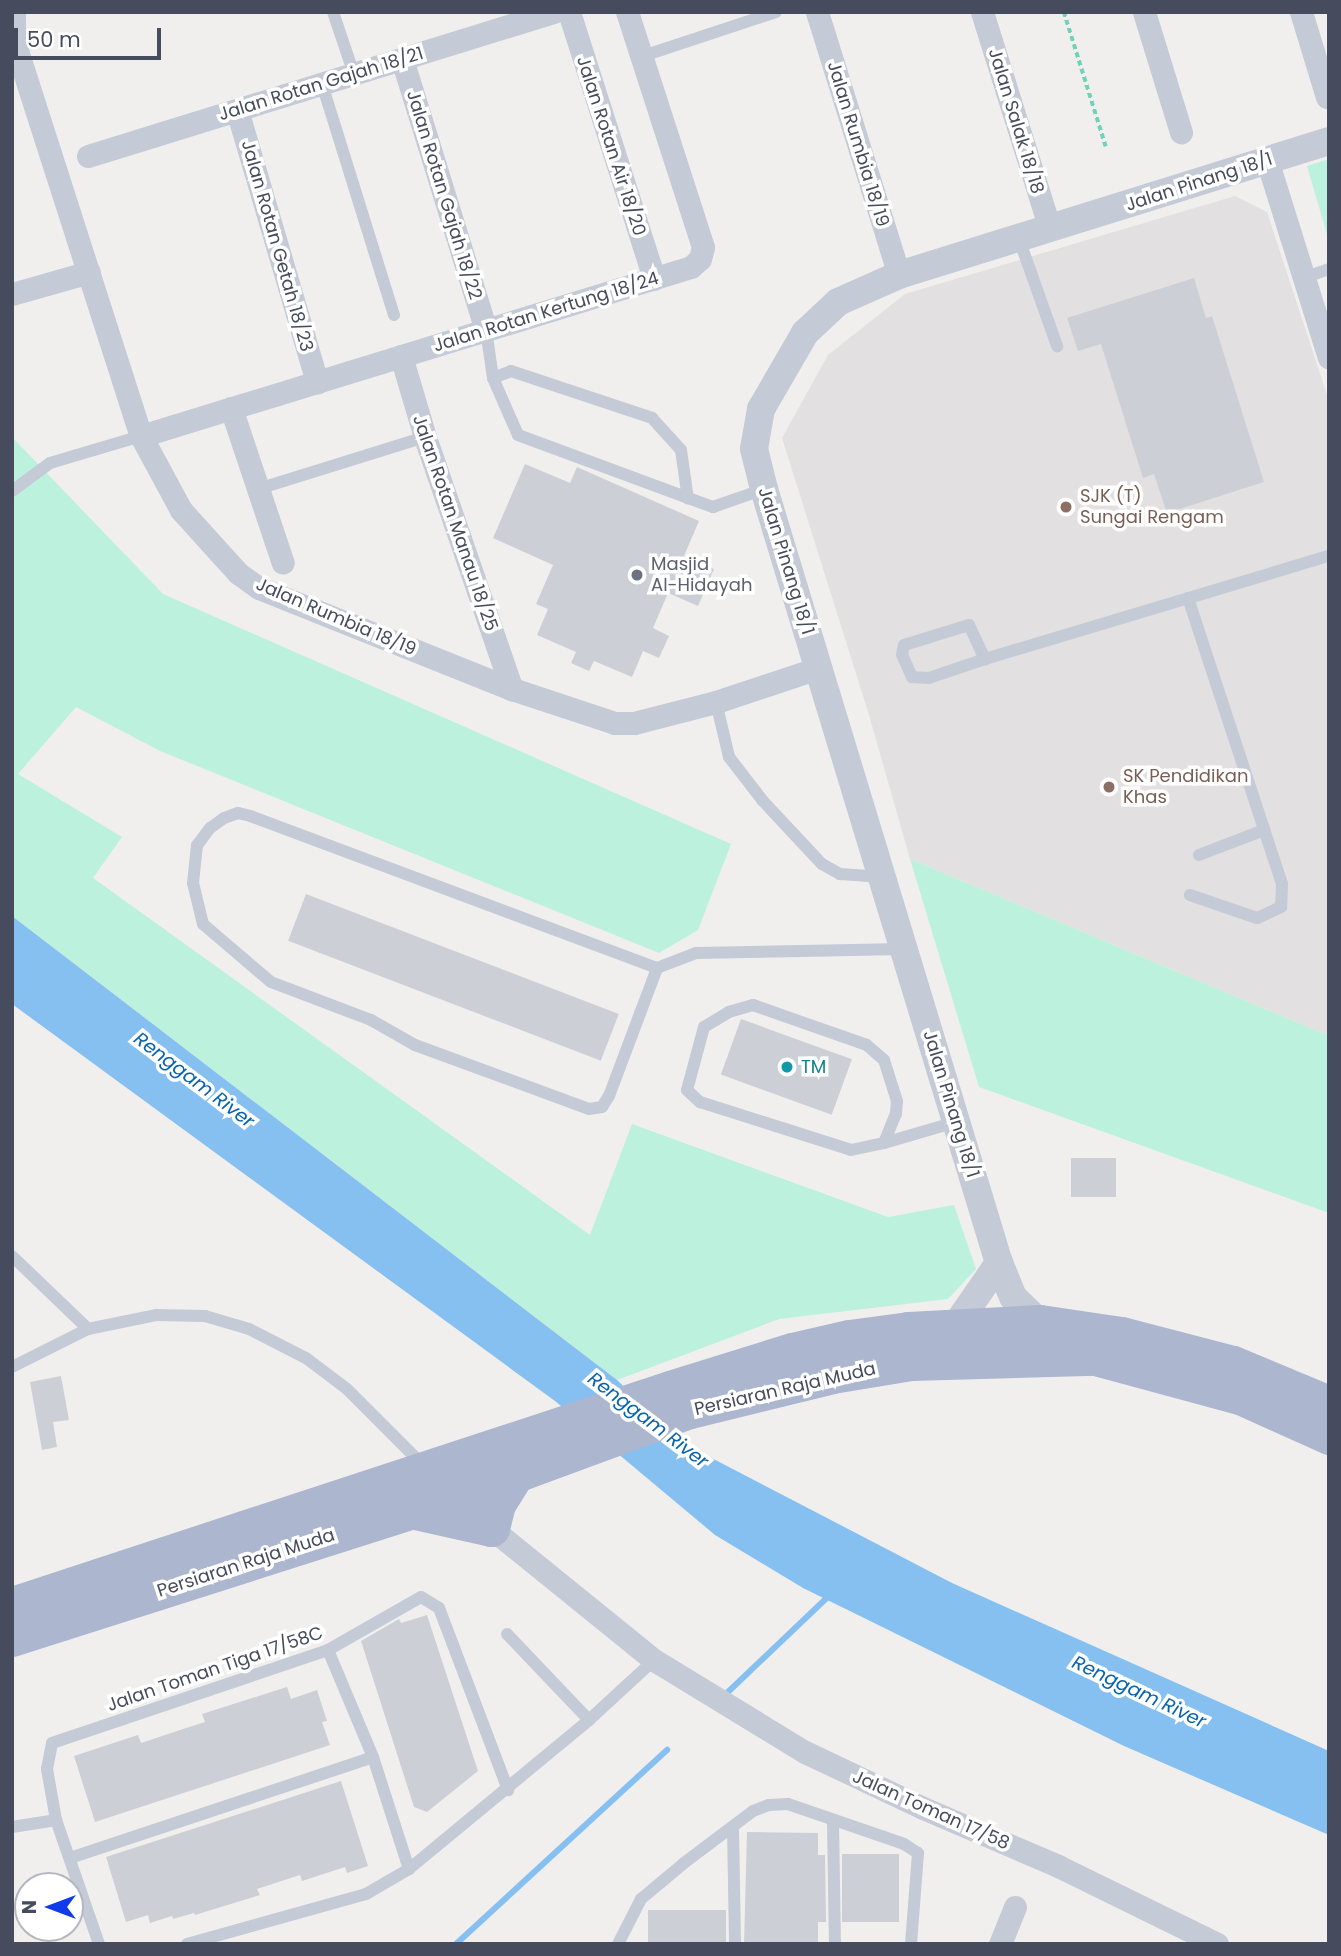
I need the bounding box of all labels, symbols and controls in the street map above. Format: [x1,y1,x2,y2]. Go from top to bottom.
scale bar [18,14,164,58]
text: 50 m [27,25,81,54]
street label: Jalan Rotan Gajah 18/21 [216,43,426,125]
street label: Jalan Salak 18/18 [984,46,1048,196]
street label: Jalan Rotan Air 18/20 [572,53,650,239]
street label: Jalan Rumbia 18/19 [823,59,893,229]
street label: Jalan Rotan Gajah 18/22 [402,88,486,302]
street label: Jalan Rotan Getah 18/23 [236,138,318,354]
street label: Jalan Pinang 18/1 [1123,148,1275,216]
street label: Jalan Rotan Kertung 18/24 [431,267,661,357]
street label: Jalan Rotan Manau 18/25 [408,412,502,634]
street label: Jalan Pinang 18/1 [753,485,819,637]
place label: SJK (T) Sungai Rengam [1080,486,1224,528]
marker: SJK (T) Sungai Rengam [1058,499,1074,515]
place label: Masjid Al-Hidayah [651,554,753,596]
marker: Masjid Al-Hidayah [629,567,645,583]
street label: Jalan Rumbia 18/19 [253,573,419,661]
place label: SK Pendidikan Khas [1123,766,1248,808]
marker: SK Pendidikan Khas [1101,779,1117,795]
water label: Renggam River [129,1027,259,1133]
street label: Jalan Pinang 18/1 [918,1028,984,1180]
place label: TM [801,1056,826,1078]
marker: TM [779,1059,795,1075]
street label: Persiaran Raja Muda [692,1358,878,1420]
water label: Renggam River [583,1367,713,1473]
street label: Persiaran Raja Muda [154,1524,338,1602]
street label: Jalan Toman Tiga 17/58C [104,1622,326,1716]
water label: Renggam River [1068,1651,1210,1733]
street label: Jalan Toman 17/58 [849,1766,1013,1854]
north arrow [14,1872,84,1942]
text: N [16,1900,43,1914]

